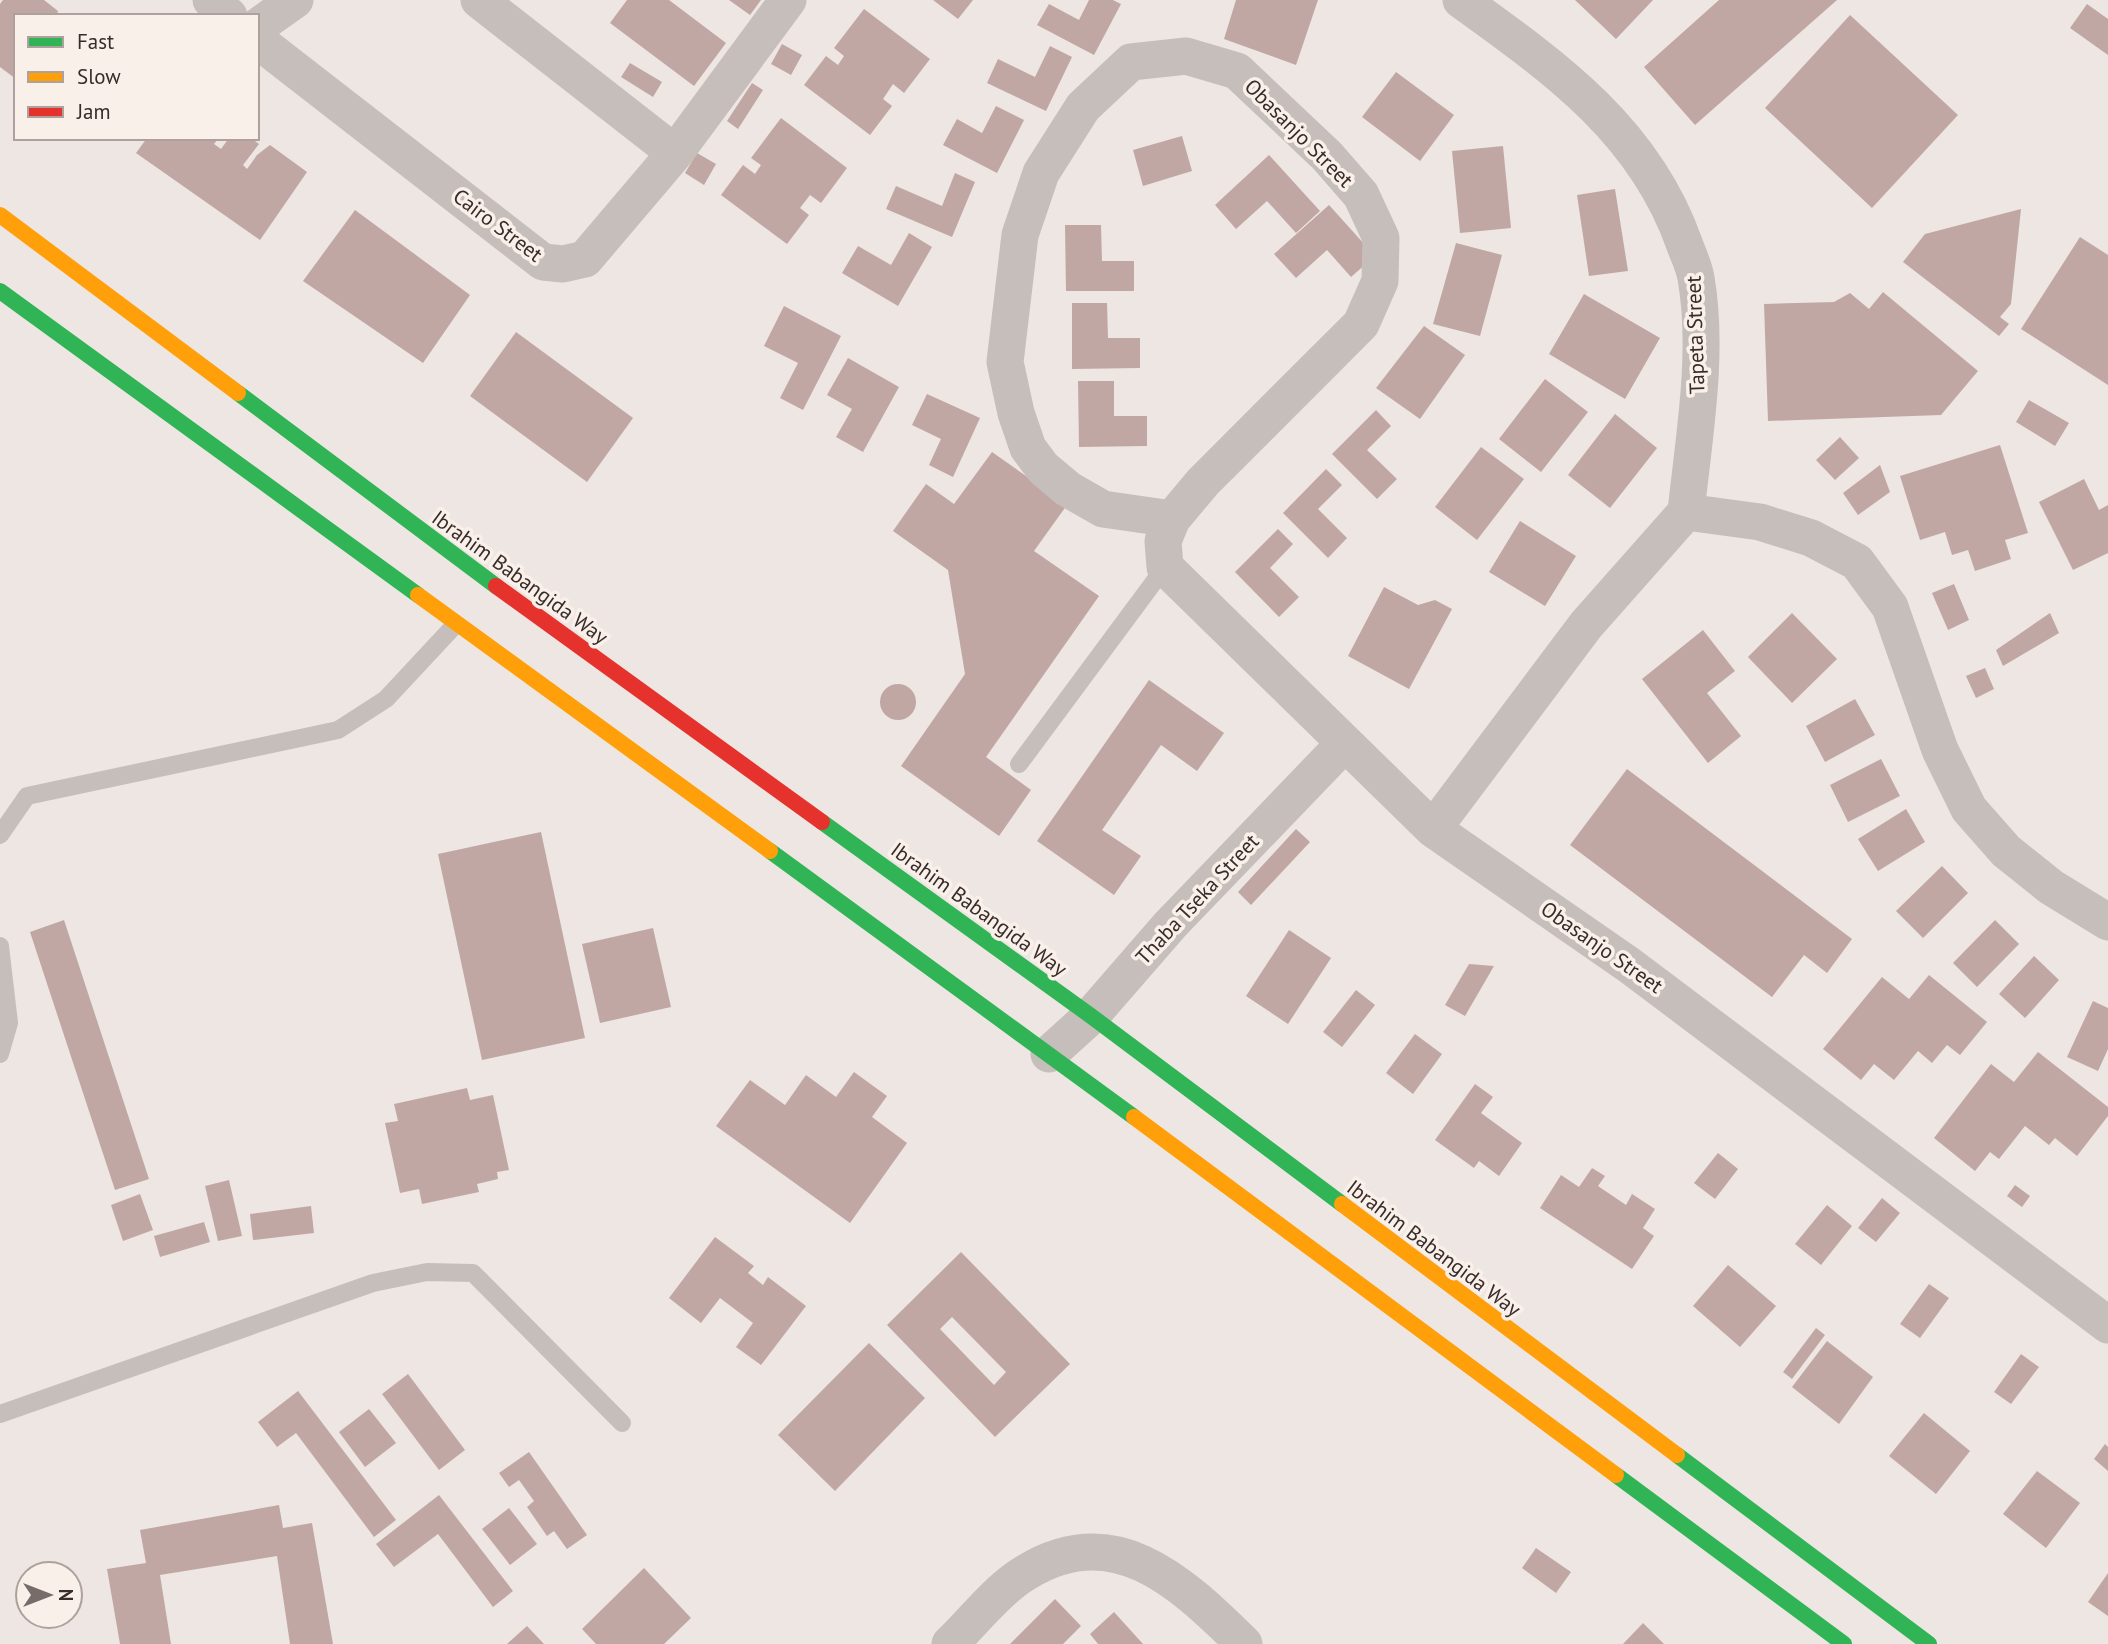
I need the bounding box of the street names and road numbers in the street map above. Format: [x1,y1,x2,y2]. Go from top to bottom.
street label: Obasanjo Street [1239,73,1359,193]
street label: Cairo Street [448,183,548,267]
street label: Tapeta Street [1679,275,1711,395]
street label: Ibrahim Babangida Way [427,504,614,650]
street label: Thaba Tseka Street [1130,828,1264,970]
street label: Ibrahim Babangida Way [886,836,1073,982]
street label: Obasanjo Street [1536,895,1668,999]
street label: Ibrahim Babangida Way [1342,1174,1527,1322]

